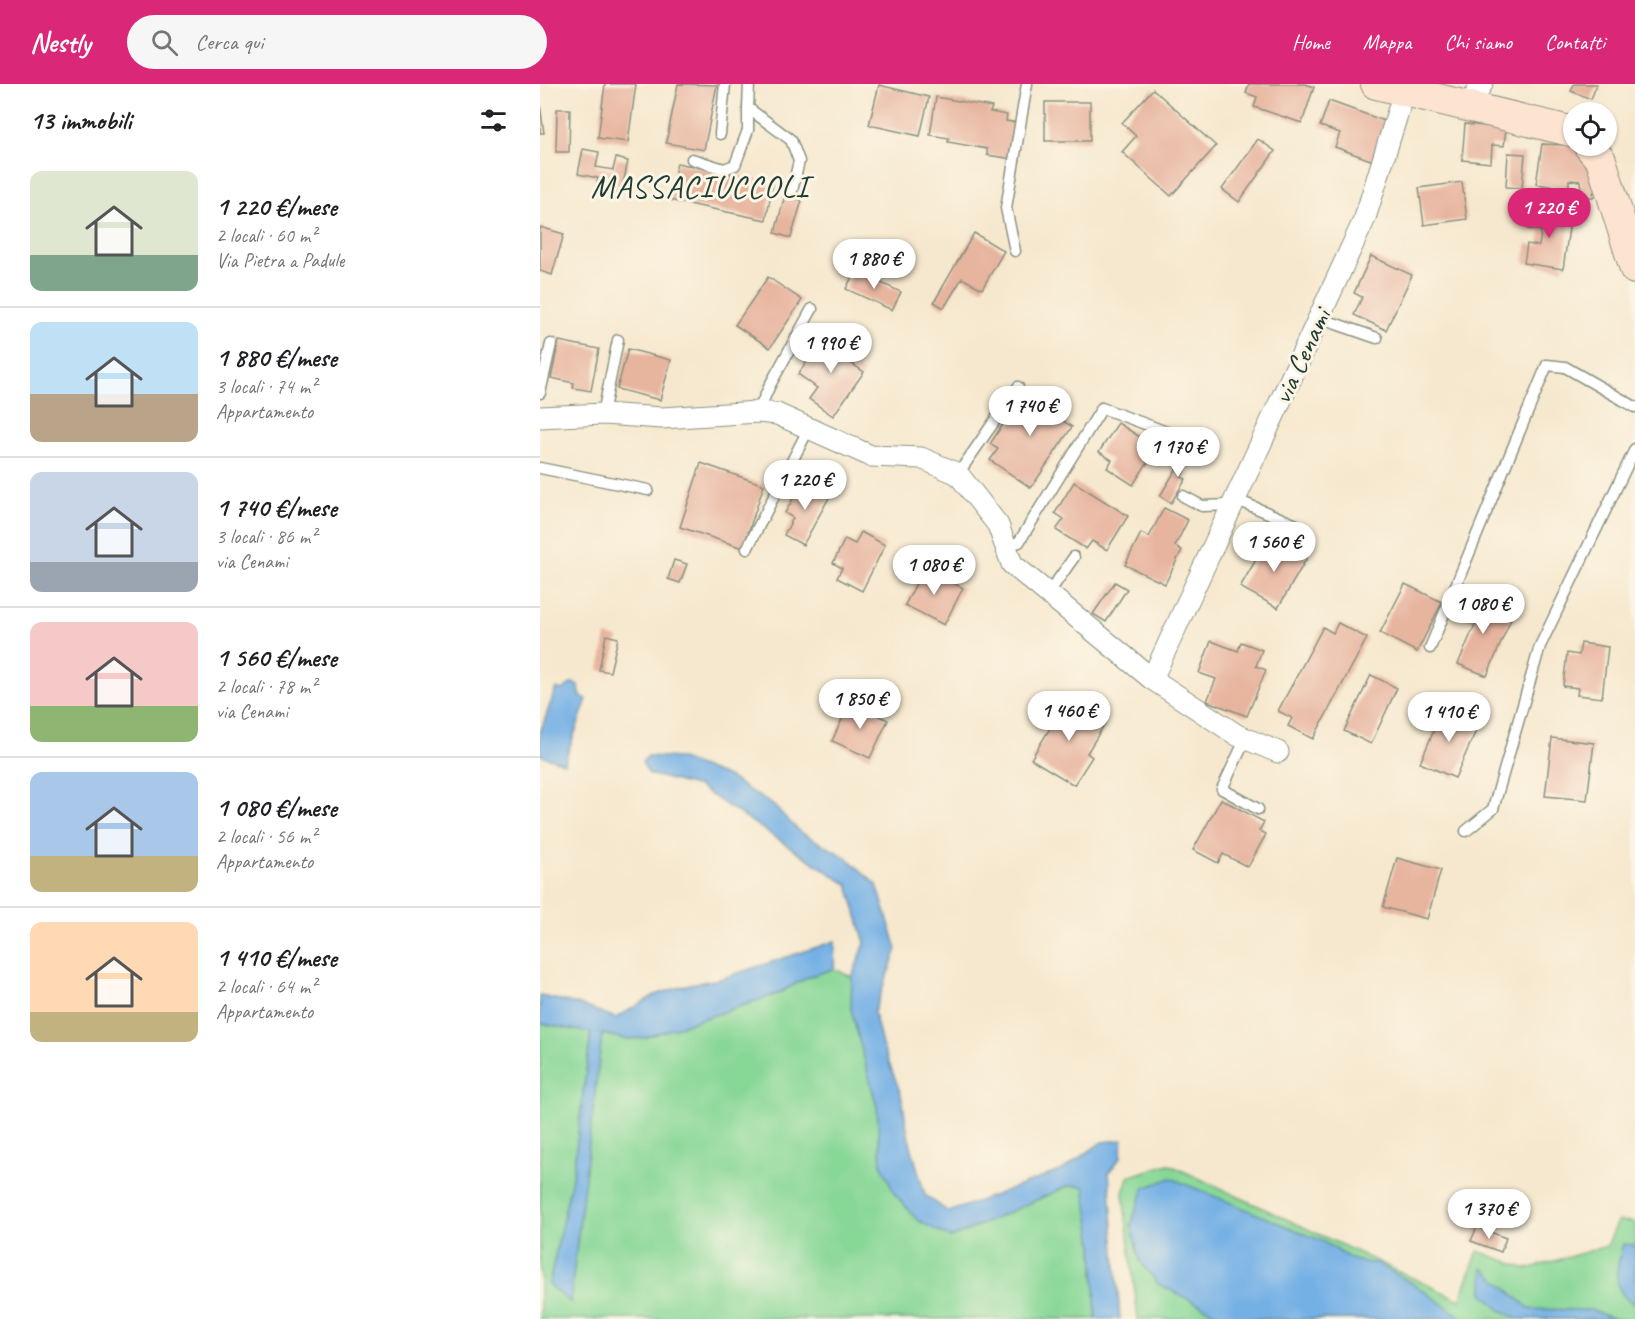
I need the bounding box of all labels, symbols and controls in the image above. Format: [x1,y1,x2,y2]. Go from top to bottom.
search box [127,15,547,69]
text: Nestly [30,25,91,60]
icon: search [148,26,181,59]
text: Cerca qui [196,28,263,56]
text: Home [1292,29,1330,55]
text: Mappa [1363,29,1411,55]
text: Chi siamo [1444,29,1512,55]
text: Contatti [1545,29,1605,55]
map controls [1563,102,1617,156]
button: locate [1563,102,1617,156]
text: 13 immobili [30,104,131,137]
icon: filters [477,104,510,137]
district label: MASSACIUCCOLI [591,166,815,207]
pin: 1 220 € [1494,188,1604,239]
text: 1 220 €/mese [216,190,337,223]
icon: home [78,195,150,267]
text: 1 220 € [1522,195,1576,220]
text: 2 locali · 60 m² [216,223,316,248]
pin: 1 880 € [819,239,929,290]
text: 1 880 € [847,246,901,271]
text: Via Pietra a Padule [216,248,344,273]
street label: via Cenami [1264,300,1340,409]
pin: 1 990 € [776,323,886,374]
text: 1 990 € [804,330,858,355]
text: 1 880 €/mese [216,341,337,374]
icon: home [78,346,150,418]
text: 3 locali · 74 m² [216,374,316,399]
pin: 1 740 € [975,386,1085,437]
text: 1 740 € [1003,393,1057,418]
text: Appartamento [216,399,313,424]
pin: 1 170 € [1123,427,1233,478]
text: 1 170 € [1151,434,1205,459]
pin: 1 220 € [750,460,860,511]
text: 1 220 € [778,467,832,492]
text: 1 740 €/mese [216,491,337,524]
icon: home [78,496,150,568]
pin: 1 560 € [1219,522,1329,573]
text: 3 locali · 86 m² [216,524,316,549]
text: 1 560 € [1247,529,1301,554]
pin: 1 080 € [879,545,989,596]
text: via Cenami [216,549,288,574]
text: 1 080 € [907,552,961,577]
pin: 1 080 € [1428,584,1538,635]
text: 1 080 € [1456,591,1510,616]
text: 1 560 €/mese [216,641,337,674]
icon: home [78,646,150,718]
text: 2 locali · 78 m² [216,674,316,699]
pin: 1 850 € [805,679,915,730]
text: 1 850 € [833,686,887,711]
pin: 1 460 € [1014,691,1124,742]
pin: 1 410 € [1394,692,1504,743]
text: 1 460 € [1041,698,1097,723]
text: via Cenami [216,699,288,724]
text: 1 410 € [1422,699,1476,724]
text: 1 080 €/mese [216,791,337,824]
icon: home [78,796,150,868]
text: 2 locali · 56 m² [216,824,316,849]
text: Appartamento [216,849,313,874]
text: 1 410 €/mese [216,941,337,974]
icon: home [78,946,150,1018]
text: 2 locali · 64 m² [216,974,316,999]
text: Appartamento [216,999,313,1024]
pin: 1 370 € [1434,1189,1544,1240]
text: 1 370 € [1462,1196,1516,1221]

